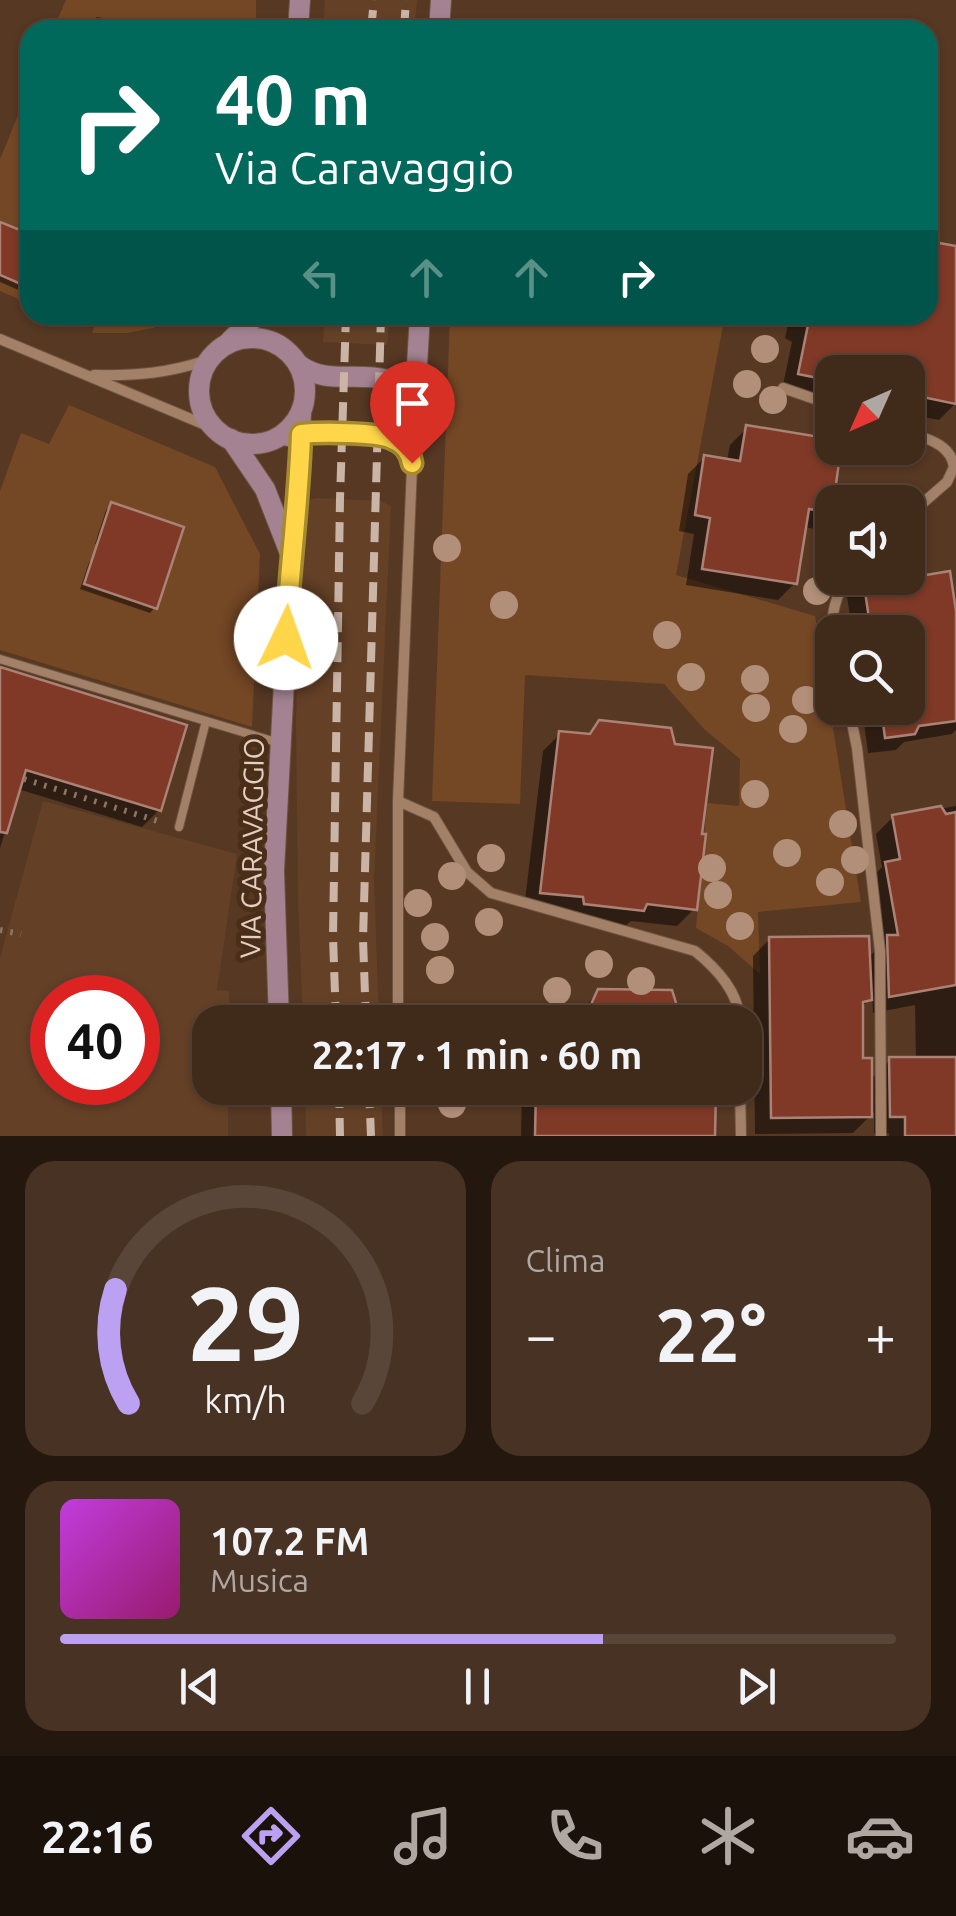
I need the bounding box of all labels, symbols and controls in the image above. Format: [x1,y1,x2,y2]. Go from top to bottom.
icon: right [50,60,180,190]
text: 40 m [215,60,371,138]
text: Via Caravaggio [215,142,514,193]
icon: left [294,250,349,305]
icon: ahead [399,250,454,305]
icon: ahead [504,250,559,305]
icon: right [609,250,664,305]
north arrow [815,355,925,465]
map controls [815,355,925,725]
pin [370,361,455,464]
icon: arrive [385,376,440,431]
button: sound [815,485,925,595]
position arrow [234,586,338,690]
button: search [815,615,925,725]
street label: VIA CARAVAGGIO [234,737,269,959]
speed limit sign: 40 [30,975,160,1105]
text: 22:17 · 1 min · 60 m [312,1034,642,1076]
text: Clima [526,1242,605,1278]
text: 29 [187,1264,304,1381]
text: 22° [655,1292,766,1376]
text: − [526,1304,557,1365]
text: + [865,1304,896,1365]
text: km/h [204,1380,287,1420]
text: 107.2 FM [210,1520,369,1562]
text: Musica [210,1562,309,1598]
icon: previous [172,1659,227,1714]
icon: pause [450,1659,505,1714]
icon: next [729,1659,784,1714]
icon: directions [236,1801,306,1871]
icon: music [388,1801,458,1871]
icon: phone [540,1801,610,1871]
icon: climate [693,1801,763,1871]
icon: car [845,1801,915,1871]
text: 22:16 [41,1811,154,1862]

